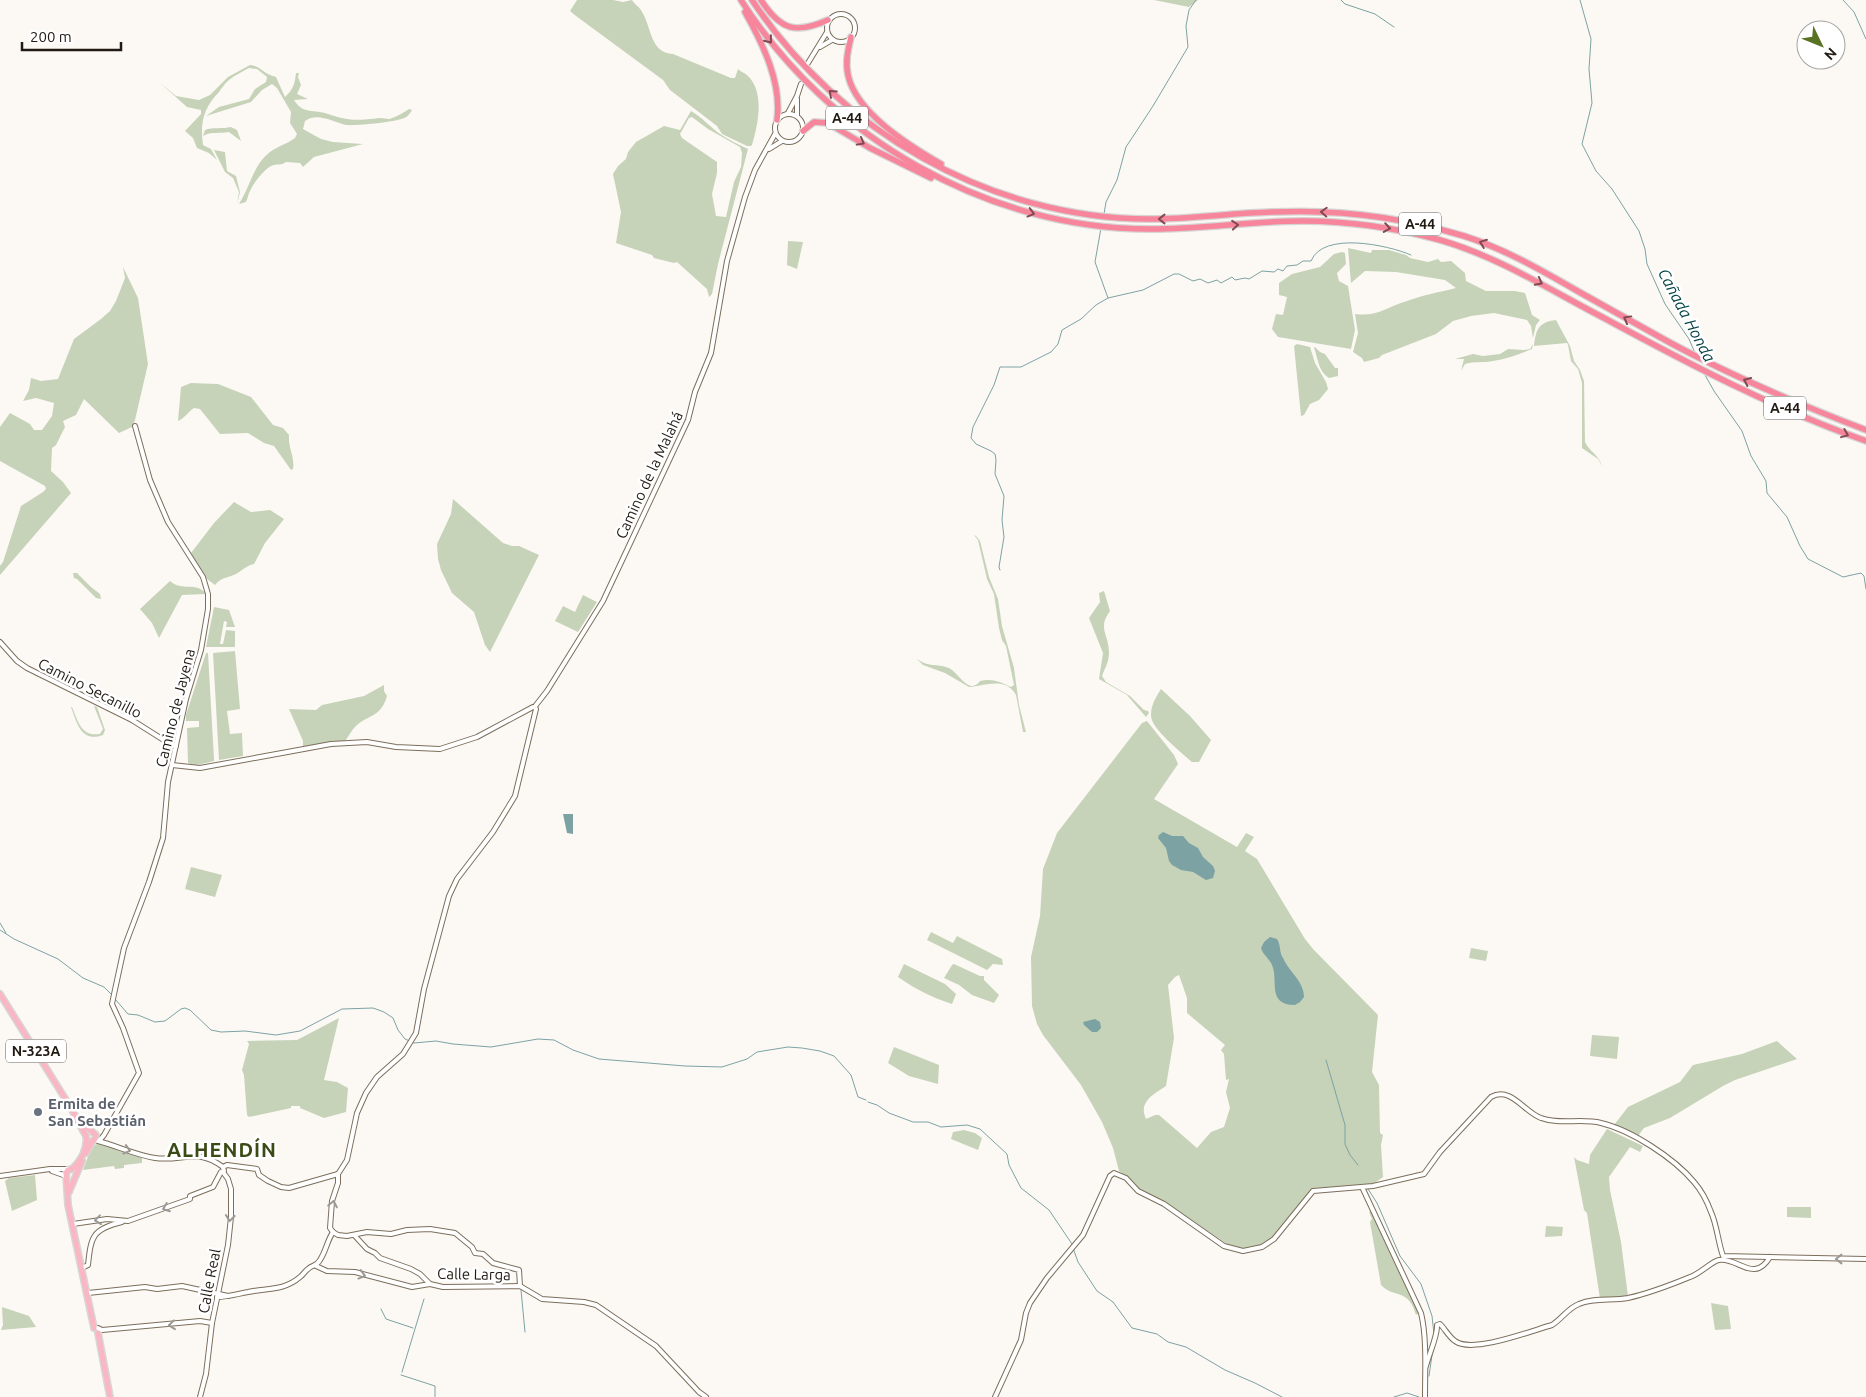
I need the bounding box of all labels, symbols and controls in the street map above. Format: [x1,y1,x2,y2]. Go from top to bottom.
scale bar [22,20,121,52]
north arrow [1796,20,1846,70]
text: 200 m [30,28,72,45]
one-way arrow [763,34,772,43]
text: N [1821,45,1840,63]
one-way arrow [828,90,837,99]
road number: A-44 [826,106,868,130]
one-way arrow [855,136,864,146]
one-way arrow [1320,206,1328,217]
one-way arrow [1026,207,1034,217]
road number: A-44 [1399,212,1441,235]
one-way arrow [1158,214,1166,224]
one-way arrow [1231,219,1239,230]
one-way arrow [1383,223,1391,233]
one-way arrow [1479,239,1488,249]
water label: Cañada Honda [1655,265,1719,365]
one-way arrow [1534,276,1543,286]
one-way arrow [1623,315,1632,325]
one-way arrow [1743,377,1752,388]
road number: A-44 [1764,396,1806,419]
street label: Camino de la Malahá [612,409,686,541]
one-way arrow [1840,427,1849,438]
street label: Camino de Jayena [152,647,198,769]
street label: Camino Secanillo [35,655,145,721]
road number: N-323A [6,1040,66,1062]
place label: Ermita de San Sebastián [48,1095,146,1129]
marker: Ermita de San Sebastián [32,1106,44,1118]
district label: ALHENDÍN [167,1137,277,1161]
one-way arrow [122,1144,130,1154]
one-way arrow [327,1199,337,1208]
one-way arrow [162,1202,170,1212]
one-way arrow [94,1214,102,1225]
one-way arrow [225,1215,236,1223]
street label: Calle Real [194,1247,224,1315]
one-way arrow [1834,1254,1842,1264]
street label: Calle Larga [437,1265,511,1283]
one-way arrow [358,1269,366,1279]
one-way arrow [168,1319,176,1330]

